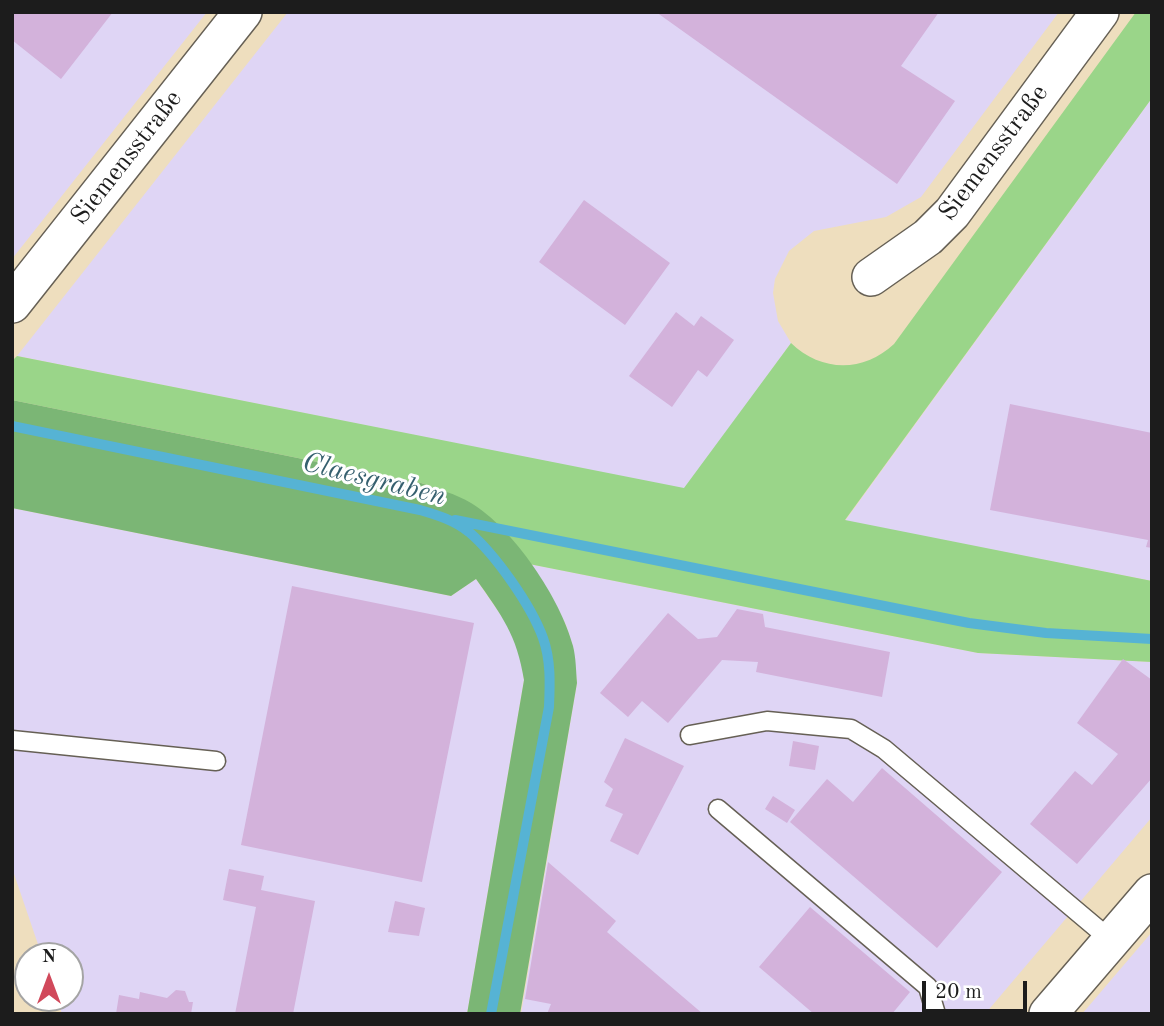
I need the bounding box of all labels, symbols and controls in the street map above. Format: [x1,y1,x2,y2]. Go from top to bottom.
street label: Siemensstraße [933,79,1055,227]
street label: Siemensstraße [65,84,189,232]
water label: Claesgraben [299,446,449,514]
north arrow [14,942,84,1012]
text: N [42,948,56,967]
scale bar [926,967,1031,1011]
text: 20 m [935,982,982,1003]

